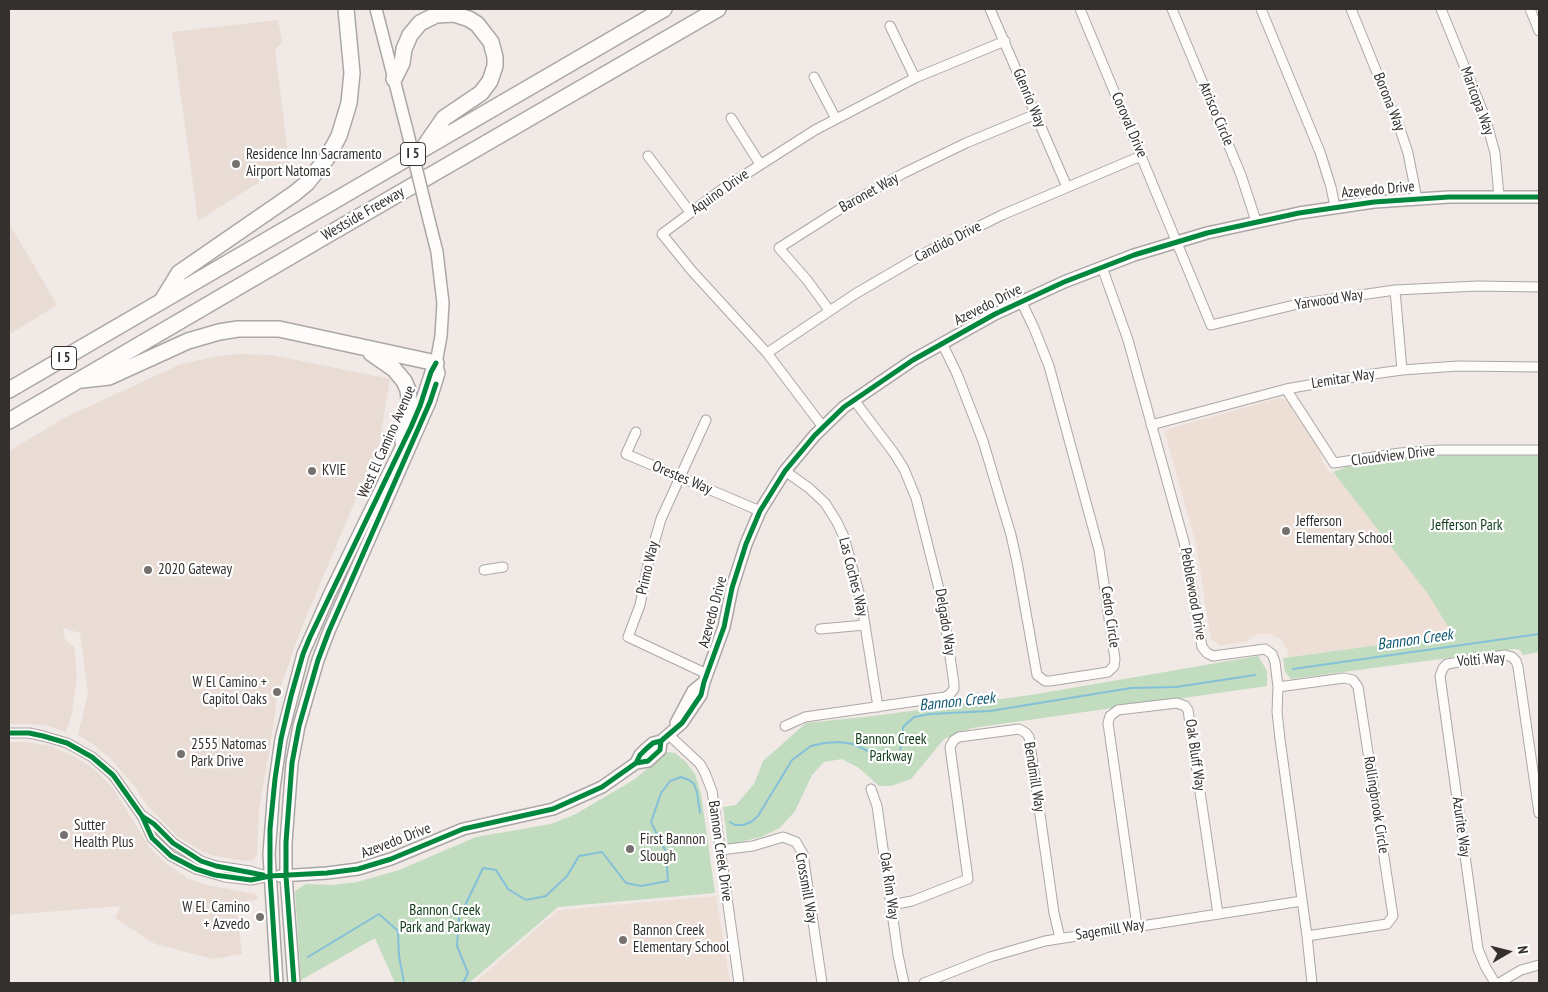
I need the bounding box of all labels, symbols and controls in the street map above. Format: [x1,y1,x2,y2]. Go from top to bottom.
street label: Maricopa Way [1456,64,1498,138]
street label: Glenrio Way [1009,66,1049,130]
street label: Borona Way [1369,70,1409,134]
street label: Atrisco Circle [1195,79,1237,149]
street label: Coroval Drive [1107,90,1151,160]
road number: I 5 [400,142,426,166]
place label: Residence Inn Sacramento Airport Natomas [246,146,382,181]
marker: Residence Inn Sacramento Airport Natomas [230,158,242,170]
street label: Aquino Drive [688,166,752,218]
street label: Baronet Way [836,169,902,217]
street label: Azevedo Drive [1341,178,1415,202]
street label: Westside Freeway [319,183,407,245]
street label: Candido Drive [912,218,984,266]
street label: Azevedo Drive [951,280,1025,330]
street label: Yarwood Way [1294,286,1364,314]
road number: I 5 [52,346,76,369]
street label: Lemitar Way [1310,365,1376,393]
street label: West El Camino Avenue [354,383,420,501]
street label: Cloudview Drive [1350,442,1436,470]
street label: Orestes Way [649,457,715,499]
place label: KVIE [322,462,346,480]
marker: KVIE [306,465,318,477]
place label: Jefferson Elementary School [1296,513,1393,548]
park label: Jefferson Park [1431,517,1503,535]
marker: Jefferson Elementary School [1280,525,1292,537]
street label: Las Coches Way [834,536,872,618]
street label: Primo Way [633,539,663,597]
street label: Pebblewood Drive [1176,546,1210,642]
place label: 2020 Gateway [158,561,232,579]
marker: 2020 Gateway [142,564,154,576]
street label: Azevedo Drive [695,574,731,650]
street label: Cedro Circle [1097,585,1123,649]
street label: Delgado Way [931,587,959,657]
water label: Bannon Creek [1376,625,1454,655]
street label: Volti Way [1456,649,1506,671]
place label: W El Camino + Capitol Oaks [192,674,267,709]
marker: W El Camino + Capitol Oaks [271,686,283,698]
water label: Bannon Creek [918,688,996,716]
street label: Oak Bluff Way [1181,718,1209,792]
park label: Bannon Creek Parkway [855,731,927,766]
place label: 2555 Natomas Park Drive [191,736,267,771]
street label: Bendmill Way [1020,741,1048,813]
marker: 2555 Natomas Park Drive [175,748,187,760]
street label: Rollingbrook Circle [1359,755,1393,855]
street label: Azurite Way [1448,796,1474,858]
street label: Bannon Creek Drive [704,799,736,903]
place label: Sutter Health Plus [74,817,133,852]
street label: Azevedo Drive [358,819,434,863]
marker: Sutter Health Plus [58,829,70,841]
place label: First Bannon Slough [640,831,705,866]
marker: First Bannon Slough [624,843,636,855]
street label: Crossmill Way [791,851,821,925]
street label: Oak Rim Way [875,851,903,921]
place label: W EL Camino + Azvedo [182,899,250,934]
park label: Bannon Creek Park and Parkway [400,902,490,937]
marker: W EL Camino + Azvedo [254,911,266,923]
street label: Sagemill Way [1074,916,1146,944]
place label: Bannon Creek Elementary School [633,922,730,957]
north arrow [1483,927,1533,977]
marker: Bannon Creek Elementary School [617,934,629,946]
text: N [1513,945,1532,955]

